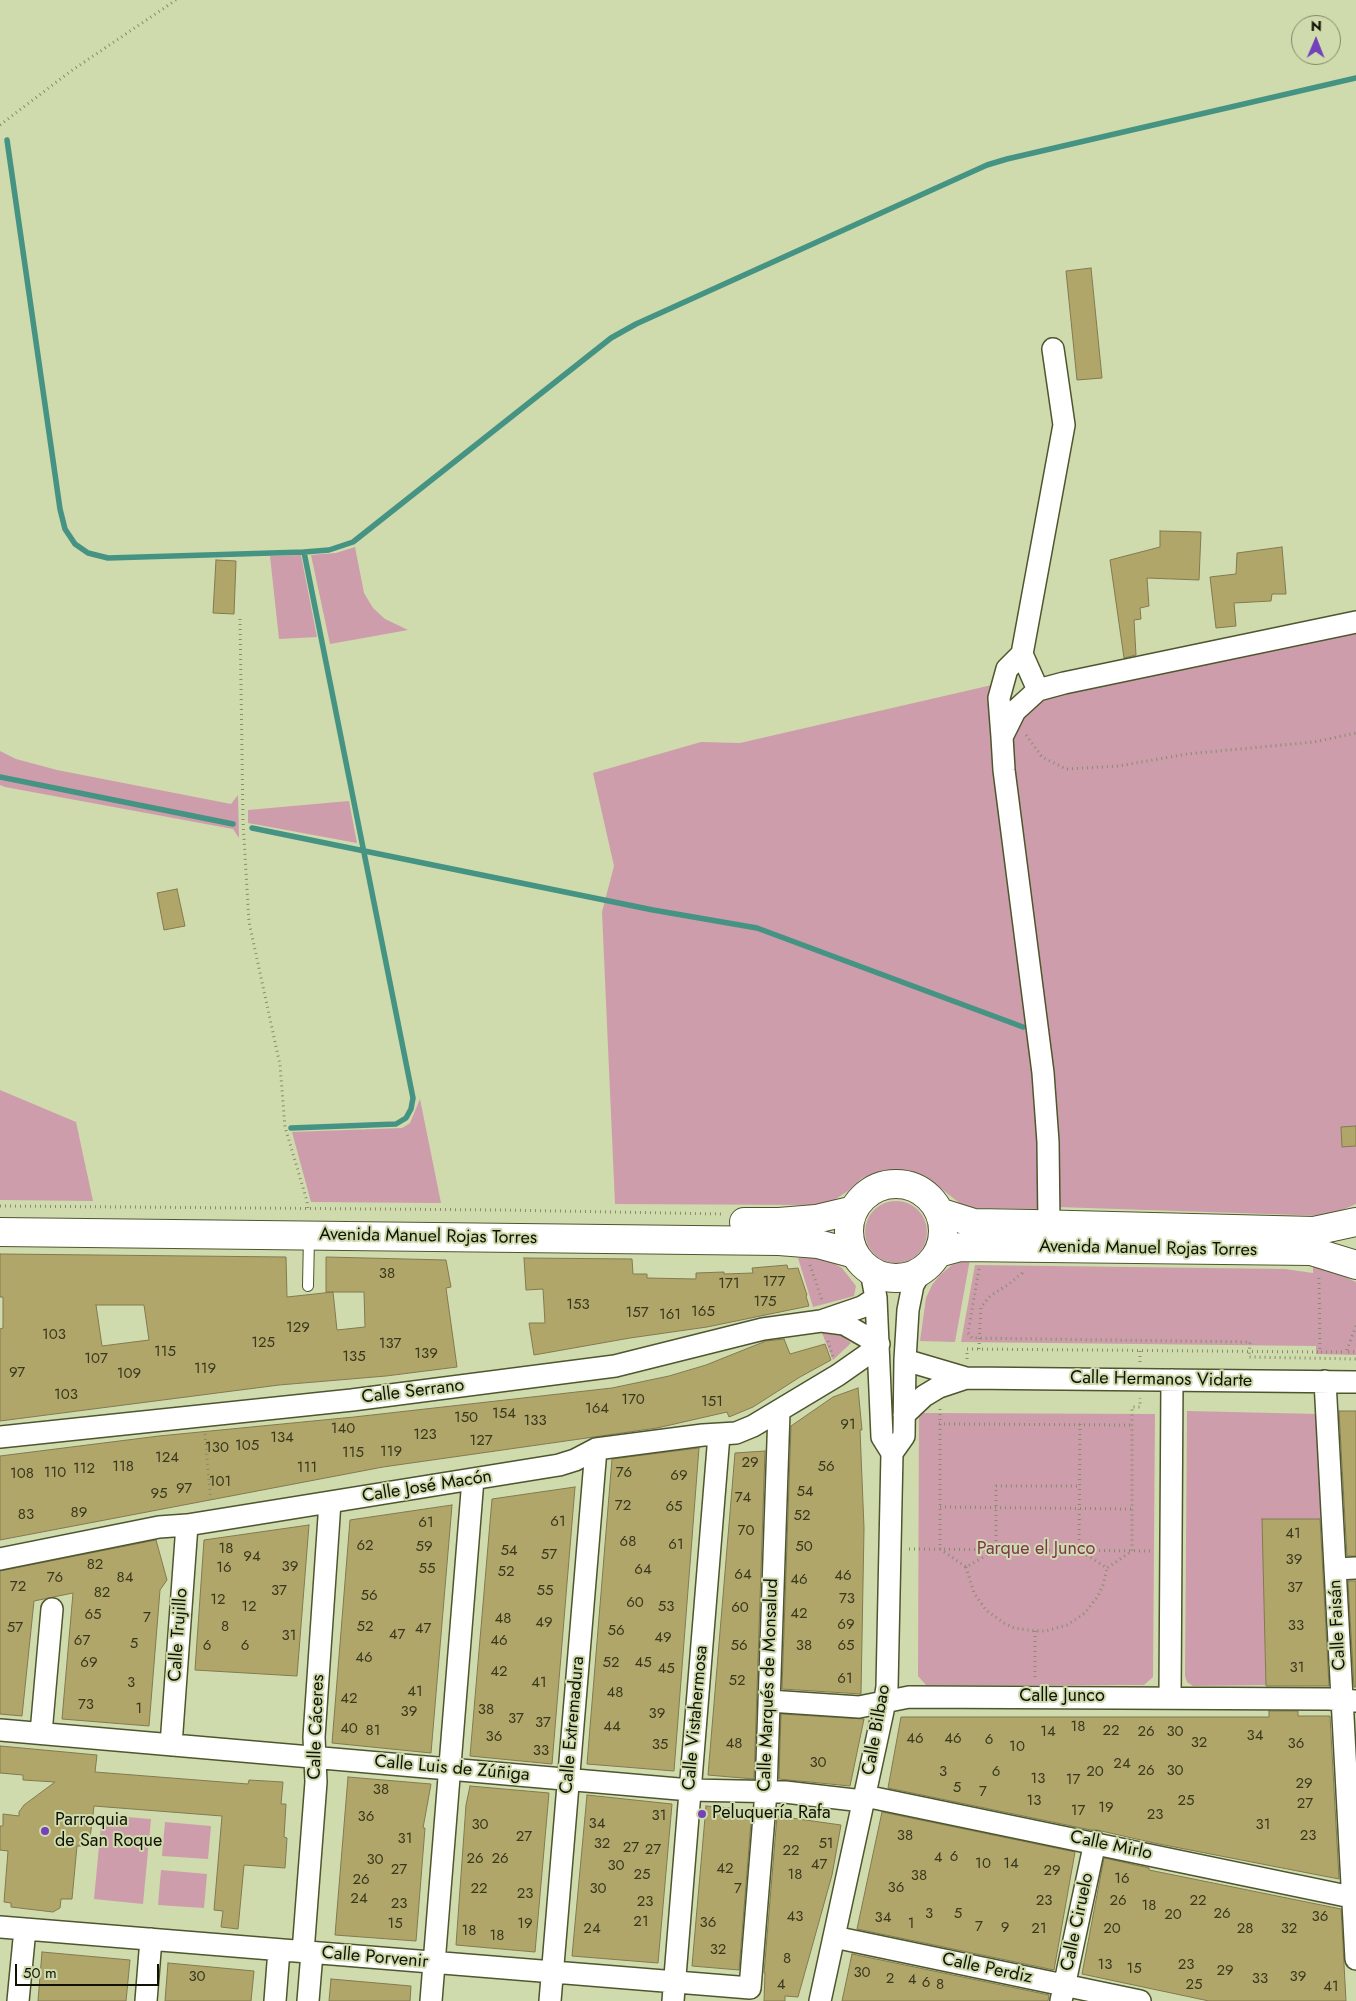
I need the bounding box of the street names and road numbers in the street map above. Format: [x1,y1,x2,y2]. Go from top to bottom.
street label: Avenida Manuel Rojas Torres [319,1224,537,1250]
street label: Avenida Manuel Rojas Torres [1039,1236,1257,1262]
street label: Calle Hermanos Vidarte [1070,1368,1252,1392]
street label: Calle Serrano [360,1375,466,1409]
street label: Calle José Macón [361,1466,493,1508]
street label: Calle Marqués de Monsalud [754,1578,784,1792]
street label: Calle Faisán [1325,1579,1351,1671]
street label: Calle Trujillo [165,1587,193,1683]
street label: Calle Vistahermosa [679,1645,713,1791]
street label: Calle Extremadura [556,1655,590,1795]
street label: Calle Cáceres [304,1674,330,1780]
street label: Calle Bilbao [858,1683,896,1777]
street label: Calle Junco [1019,1686,1105,1708]
street label: Calle Luis de Zúñiga [374,1751,530,1787]
street label: Calle Mirlo [1068,1827,1154,1865]
street label: Calle Ciruelo [1057,1871,1099,1973]
street label: Calle Porvenir [321,1943,429,1973]
street label: Calle Perdiz [940,1949,1034,1989]

